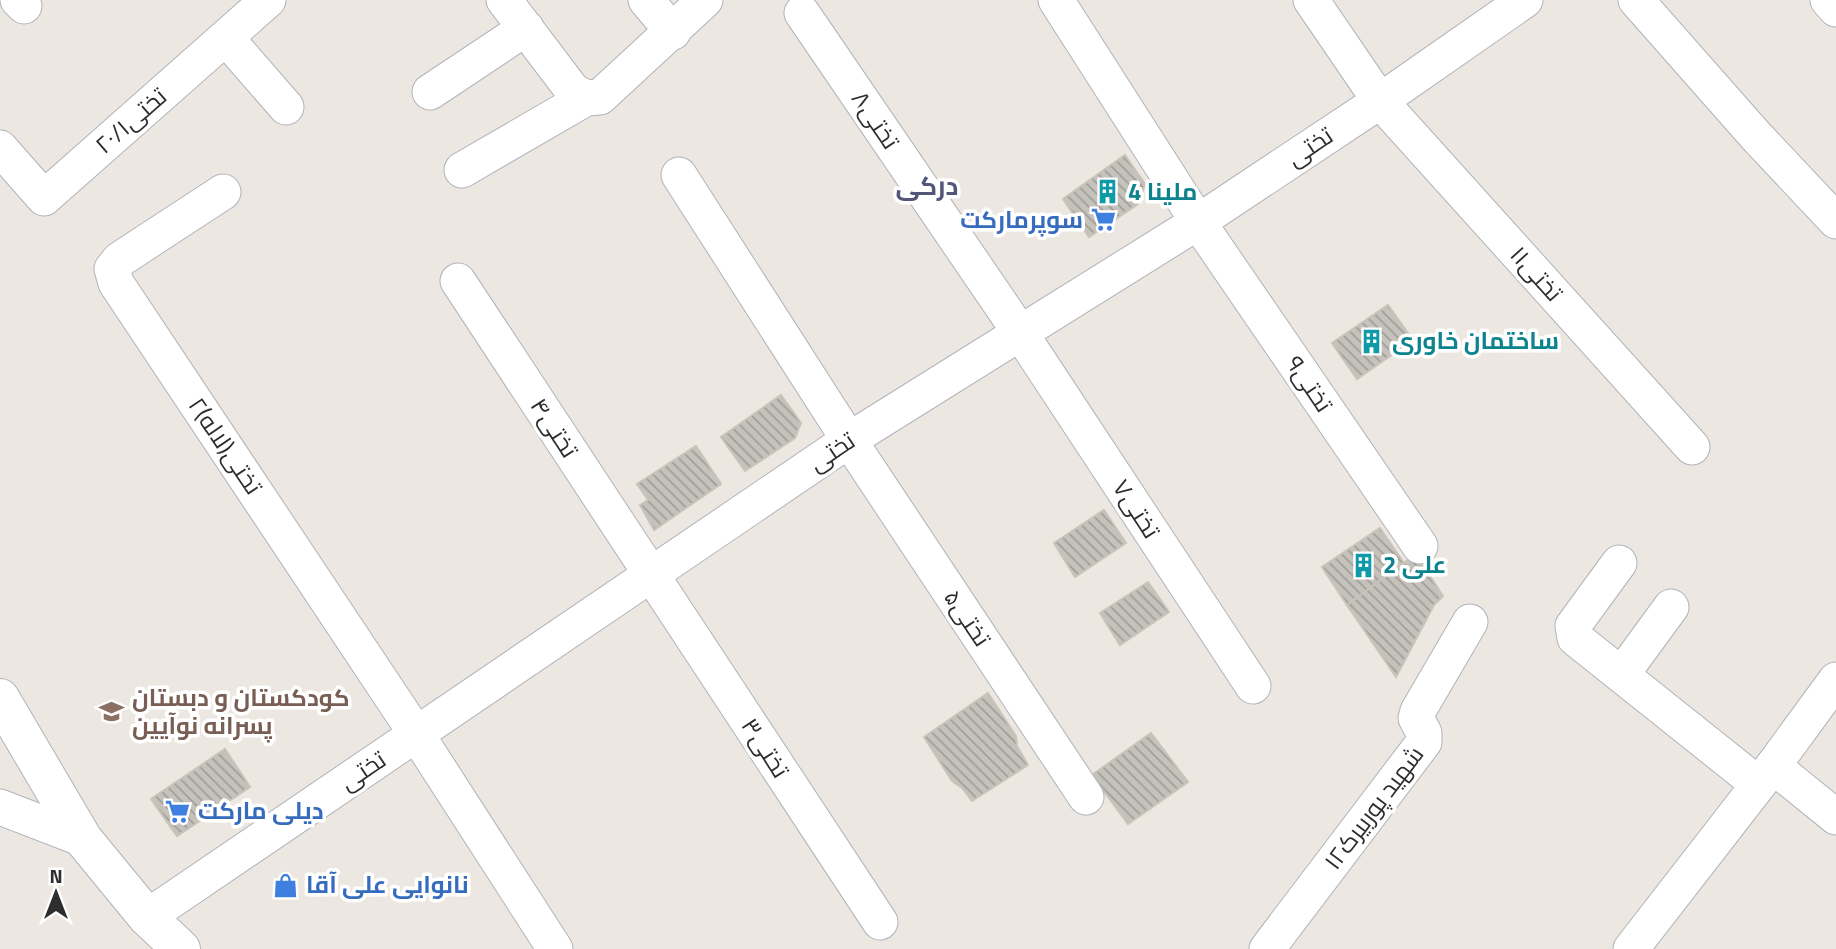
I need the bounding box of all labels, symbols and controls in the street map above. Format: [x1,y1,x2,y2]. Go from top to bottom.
street label: تختی۲۰/۱ [86,78,175,162]
street label: تختی۸ [843,83,909,157]
street label: تختی [1279,117,1340,175]
district label: درکی [896,166,958,205]
place label: ملینا 4 [1128,173,1197,209]
building icon: ملینا 4 [1094,178,1122,206]
place label: سوپرمارکت [960,201,1083,237]
supermarket icon: سوپرمارکت [1089,206,1117,234]
street label: تختی۱۱ [1502,238,1572,310]
place label: ساختمان خاوری [1392,322,1559,358]
building icon: ساختمان خاوری [1358,327,1386,355]
street label: تختی۹ [1278,348,1342,420]
street label: ۲تختی(لاله) [180,390,272,502]
street label: تختی۴ [522,390,588,465]
street label: تختی [801,422,862,480]
street label: تختی۷ [1104,472,1170,546]
place label: علی 2 [1383,546,1446,582]
building icon: علی 2 [1349,551,1377,579]
street label: تختی۵ [935,582,1000,654]
place label: کودکستان و دبستان پسرانه نوآیین [132,679,350,743]
school or university icon: کودکستان و دبستان پسرانه نوآیین [98,698,126,726]
street label: تختی۳ [733,710,799,785]
street label: شهید پوربیرک۱۲ [1315,738,1432,877]
street label: تختی [332,741,393,799]
place label: دیلی مارکت [198,792,324,828]
supermarket icon: دیلی مارکت [164,797,192,825]
north arrow [21,858,91,928]
text: N [49,861,63,890]
place label: نانوایی علی آقا [306,866,469,902]
shop icon: نانوایی علی آقا [272,871,300,899]

